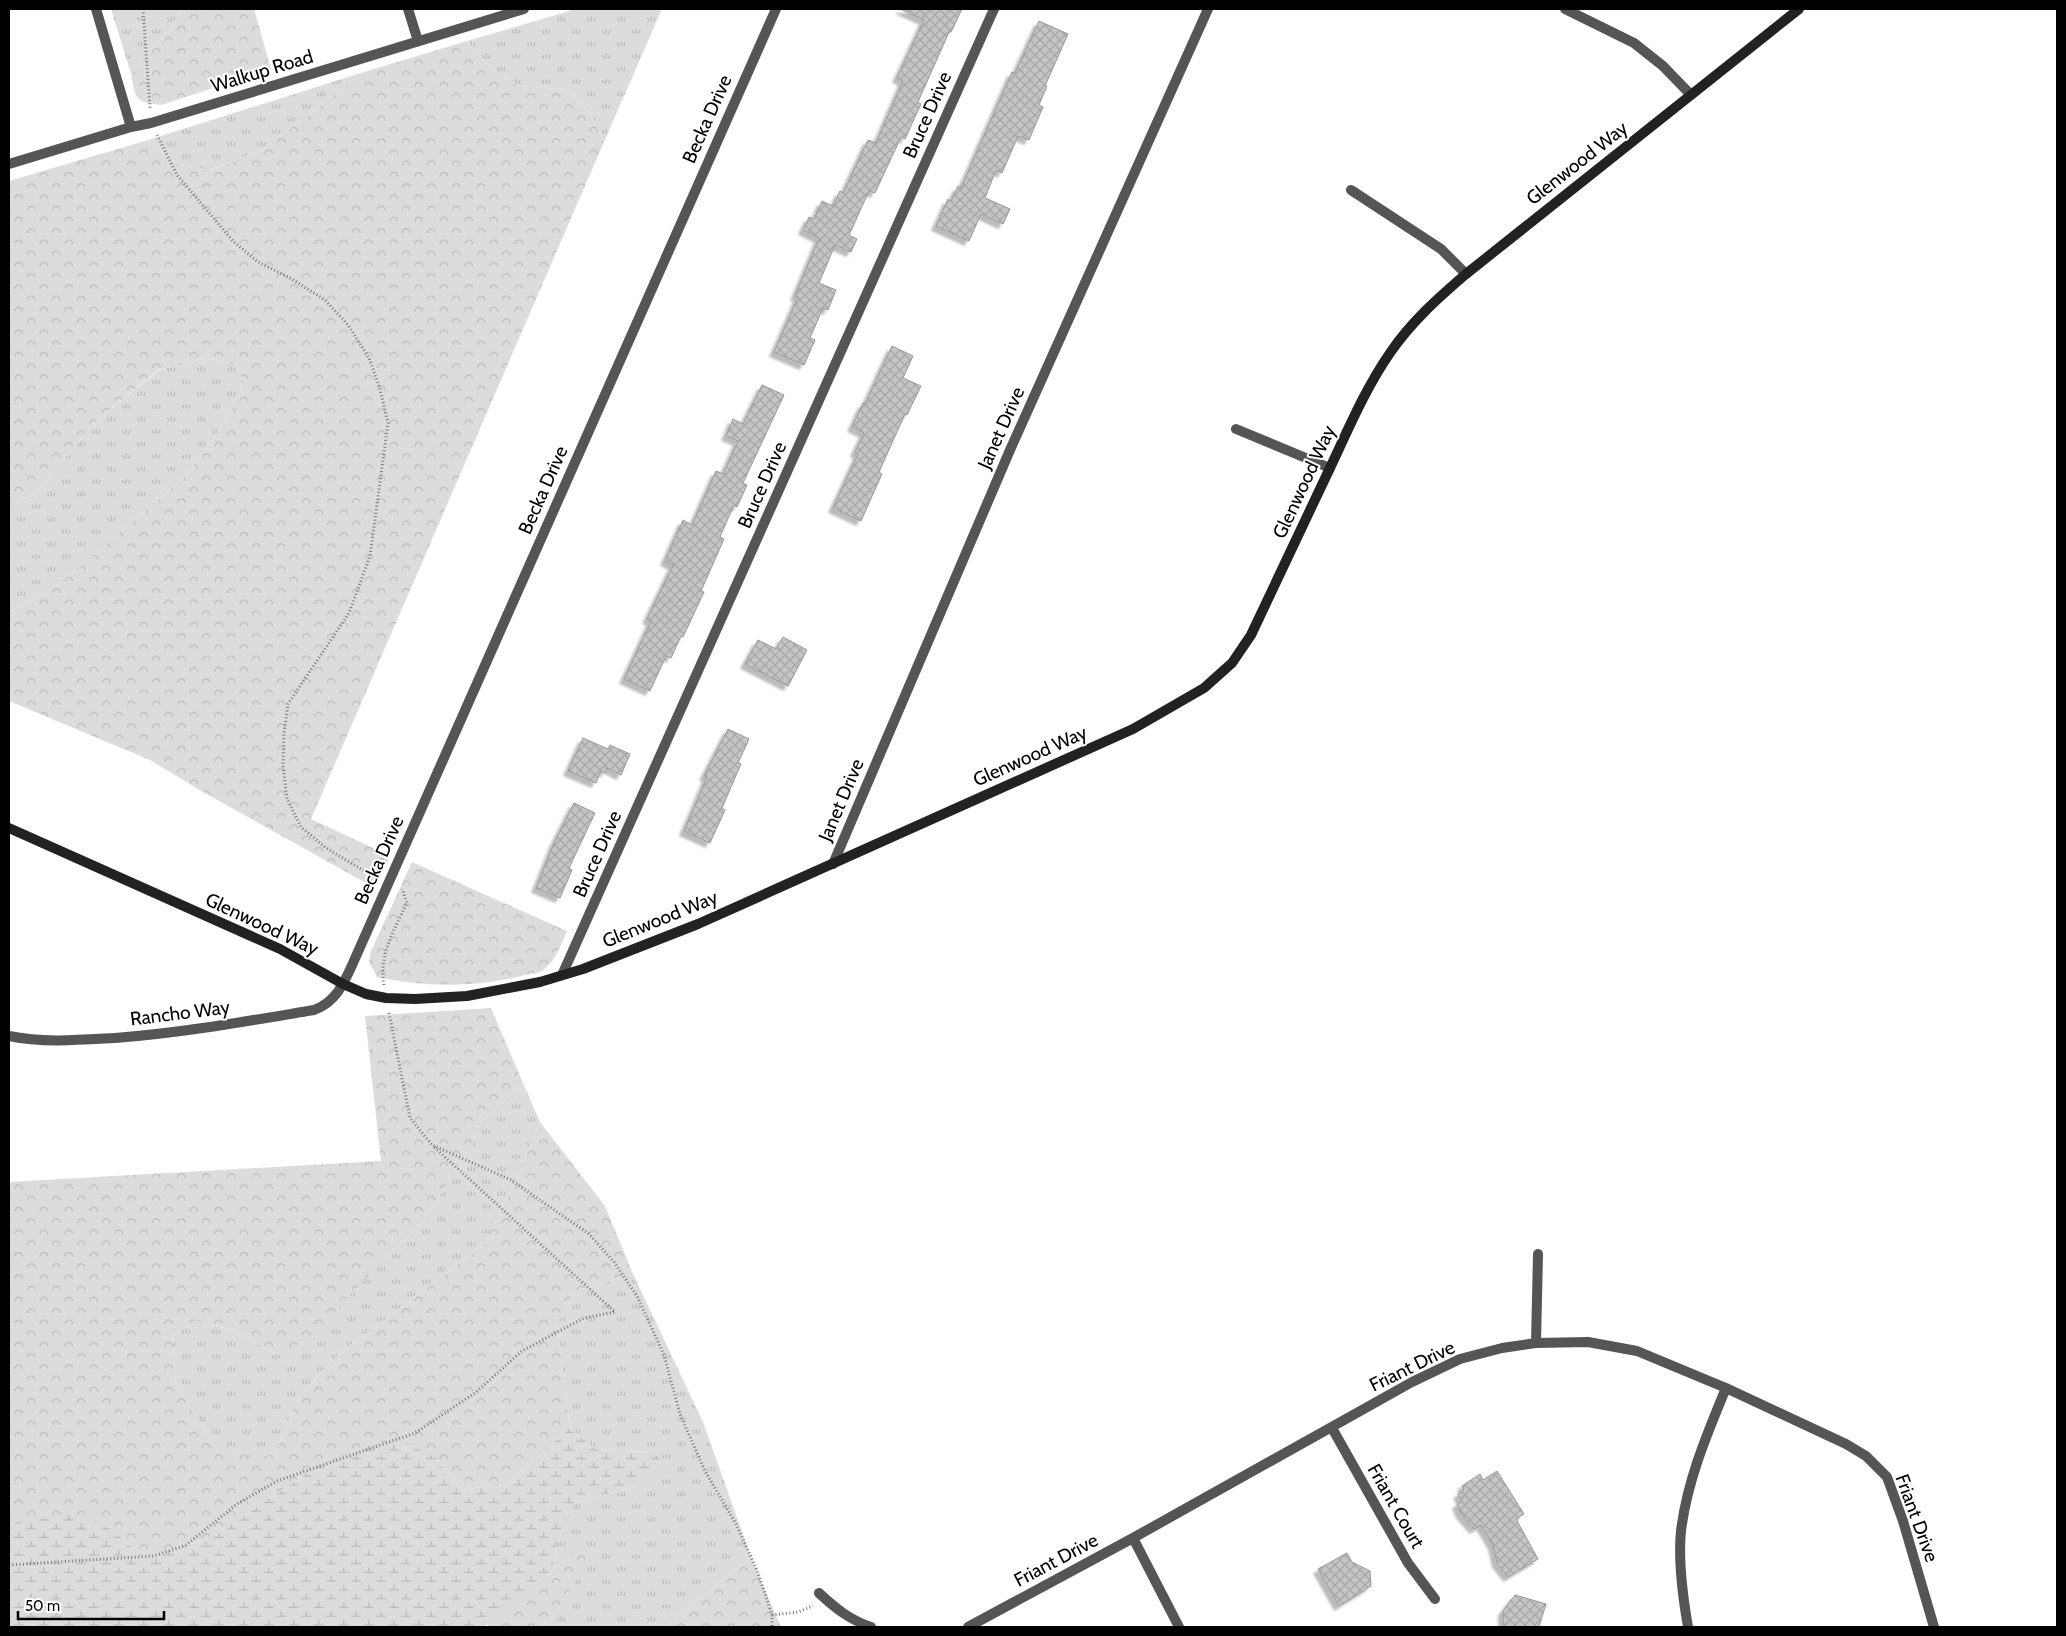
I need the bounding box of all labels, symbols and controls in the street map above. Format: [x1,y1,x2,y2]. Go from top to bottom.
street label: Walkup Road [208,45,316,97]
street label: Bruce Drive [898,68,956,162]
street label: Becka Drive [677,71,737,167]
street label: Glenwood Way [1522,116,1633,210]
street label: Janet Drive [972,383,1029,474]
street label: Glenwood Way [1268,421,1340,542]
street label: Bruce Drive [733,438,791,532]
street label: Becka Drive [513,442,573,538]
street label: Glenwood Way [970,720,1091,791]
street label: Janet Drive [813,755,869,846]
street label: Bruce Drive [568,807,626,901]
street label: Becka Drive [349,812,409,908]
street label: Glenwood Way [599,885,721,953]
street label: Glenwood Way [202,888,323,960]
street label: Rancho Way [129,995,232,1031]
street label: Friant Drive [1366,1335,1459,1397]
street label: Friant Court [1363,1460,1430,1553]
street label: Friant Drive [1890,1471,1944,1565]
street label: Friant Drive [1010,1528,1102,1592]
scale bar [18,1588,164,1620]
text: 50 m [25,1597,60,1615]

